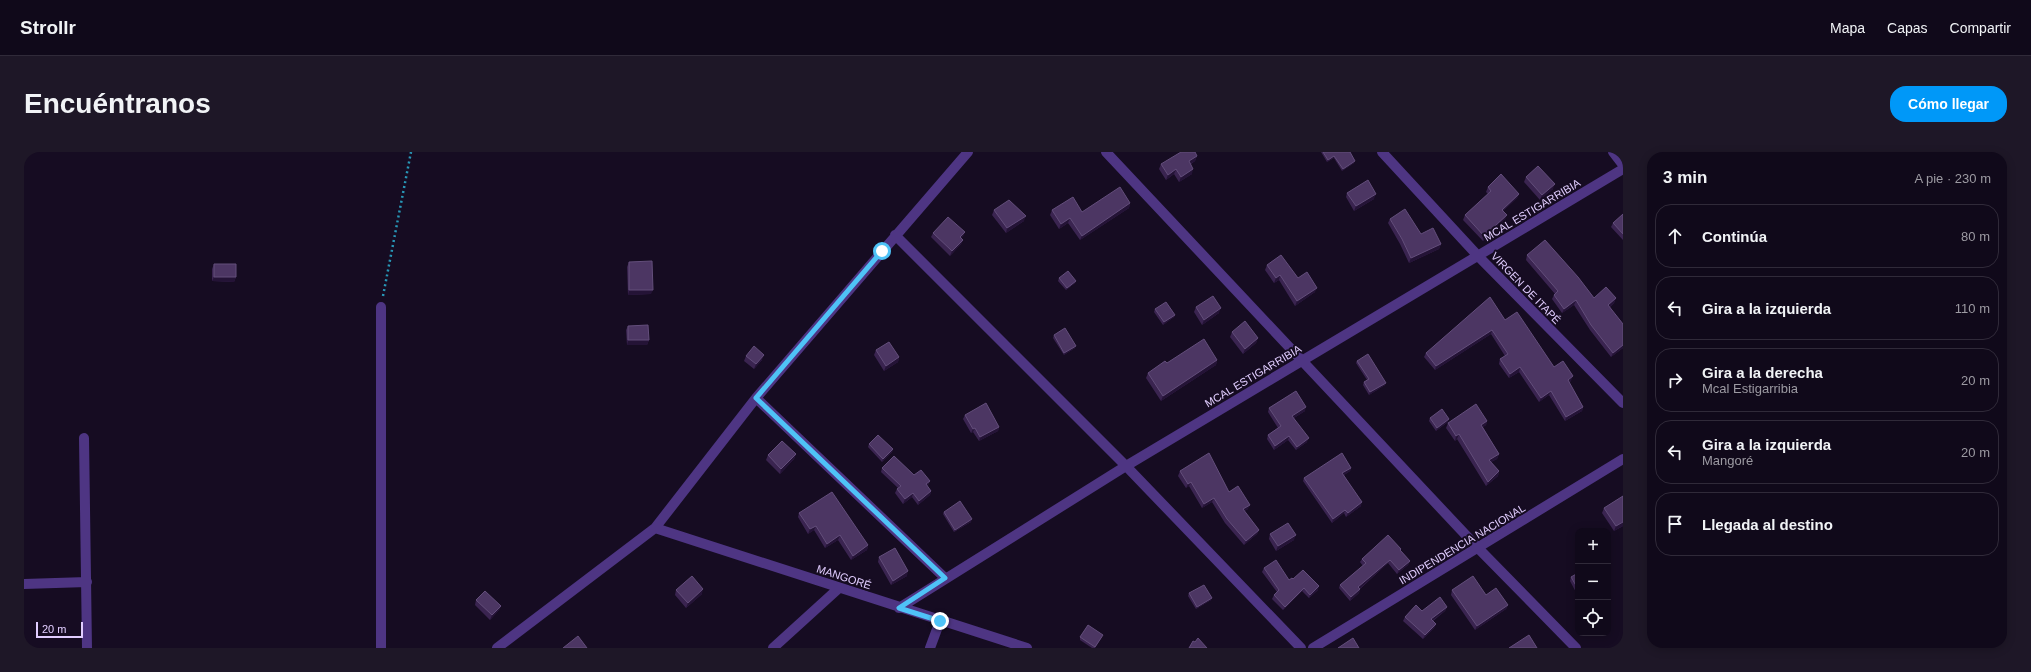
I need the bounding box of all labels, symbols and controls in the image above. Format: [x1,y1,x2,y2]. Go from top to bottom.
text: Strollr [20,17,76,38]
text: Mapa [1830,20,1865,36]
text: Capas [1887,20,1928,36]
text: Compartir [1950,20,2011,36]
button: Cómo llegar [1890,86,2007,122]
text: Encuéntranos [24,88,211,119]
text: 3 min [1663,168,1707,187]
text: A pie · 230 m [1914,171,1991,186]
street label: MCAL ESTIGARRIBIA [1482,176,1583,244]
icon: ahead [1664,225,1686,247]
text: Continúa [1702,228,1767,245]
text: 80 m [1961,229,1990,244]
route start [873,242,891,260]
street label: VIRGEN DE ITAPÉ [1489,250,1563,326]
icon: left [1664,297,1686,319]
text: Gira a la izquierda [1702,300,1831,317]
text: 110 m [1955,301,1990,316]
street label: MCAL ESTIGARRIBIA [1203,342,1304,410]
text: Gira a la derecha [1702,364,1823,381]
icon: right [1664,369,1686,391]
text: 20 m [1961,373,1990,388]
text: Mcal Estigarribia [1702,381,1798,396]
text: Gira a la izquierda [1702,436,1831,453]
icon: left [1664,441,1686,463]
text: 20 m [1961,445,1990,460]
text: Mangoré [1702,453,1753,468]
street label: INDIPENDENCIA NACIONAL [1397,502,1527,586]
icon: arrive [1664,513,1686,535]
text: Llegada al destino [1702,516,1833,533]
map controls [1575,528,1611,636]
button: + [1575,528,1611,564]
street label: MANGORÉ [815,563,873,591]
button: − [1575,564,1611,600]
button: locate [1575,600,1611,636]
route end [931,612,949,630]
scale bar [36,620,83,639]
text: 20 m [42,623,66,635]

